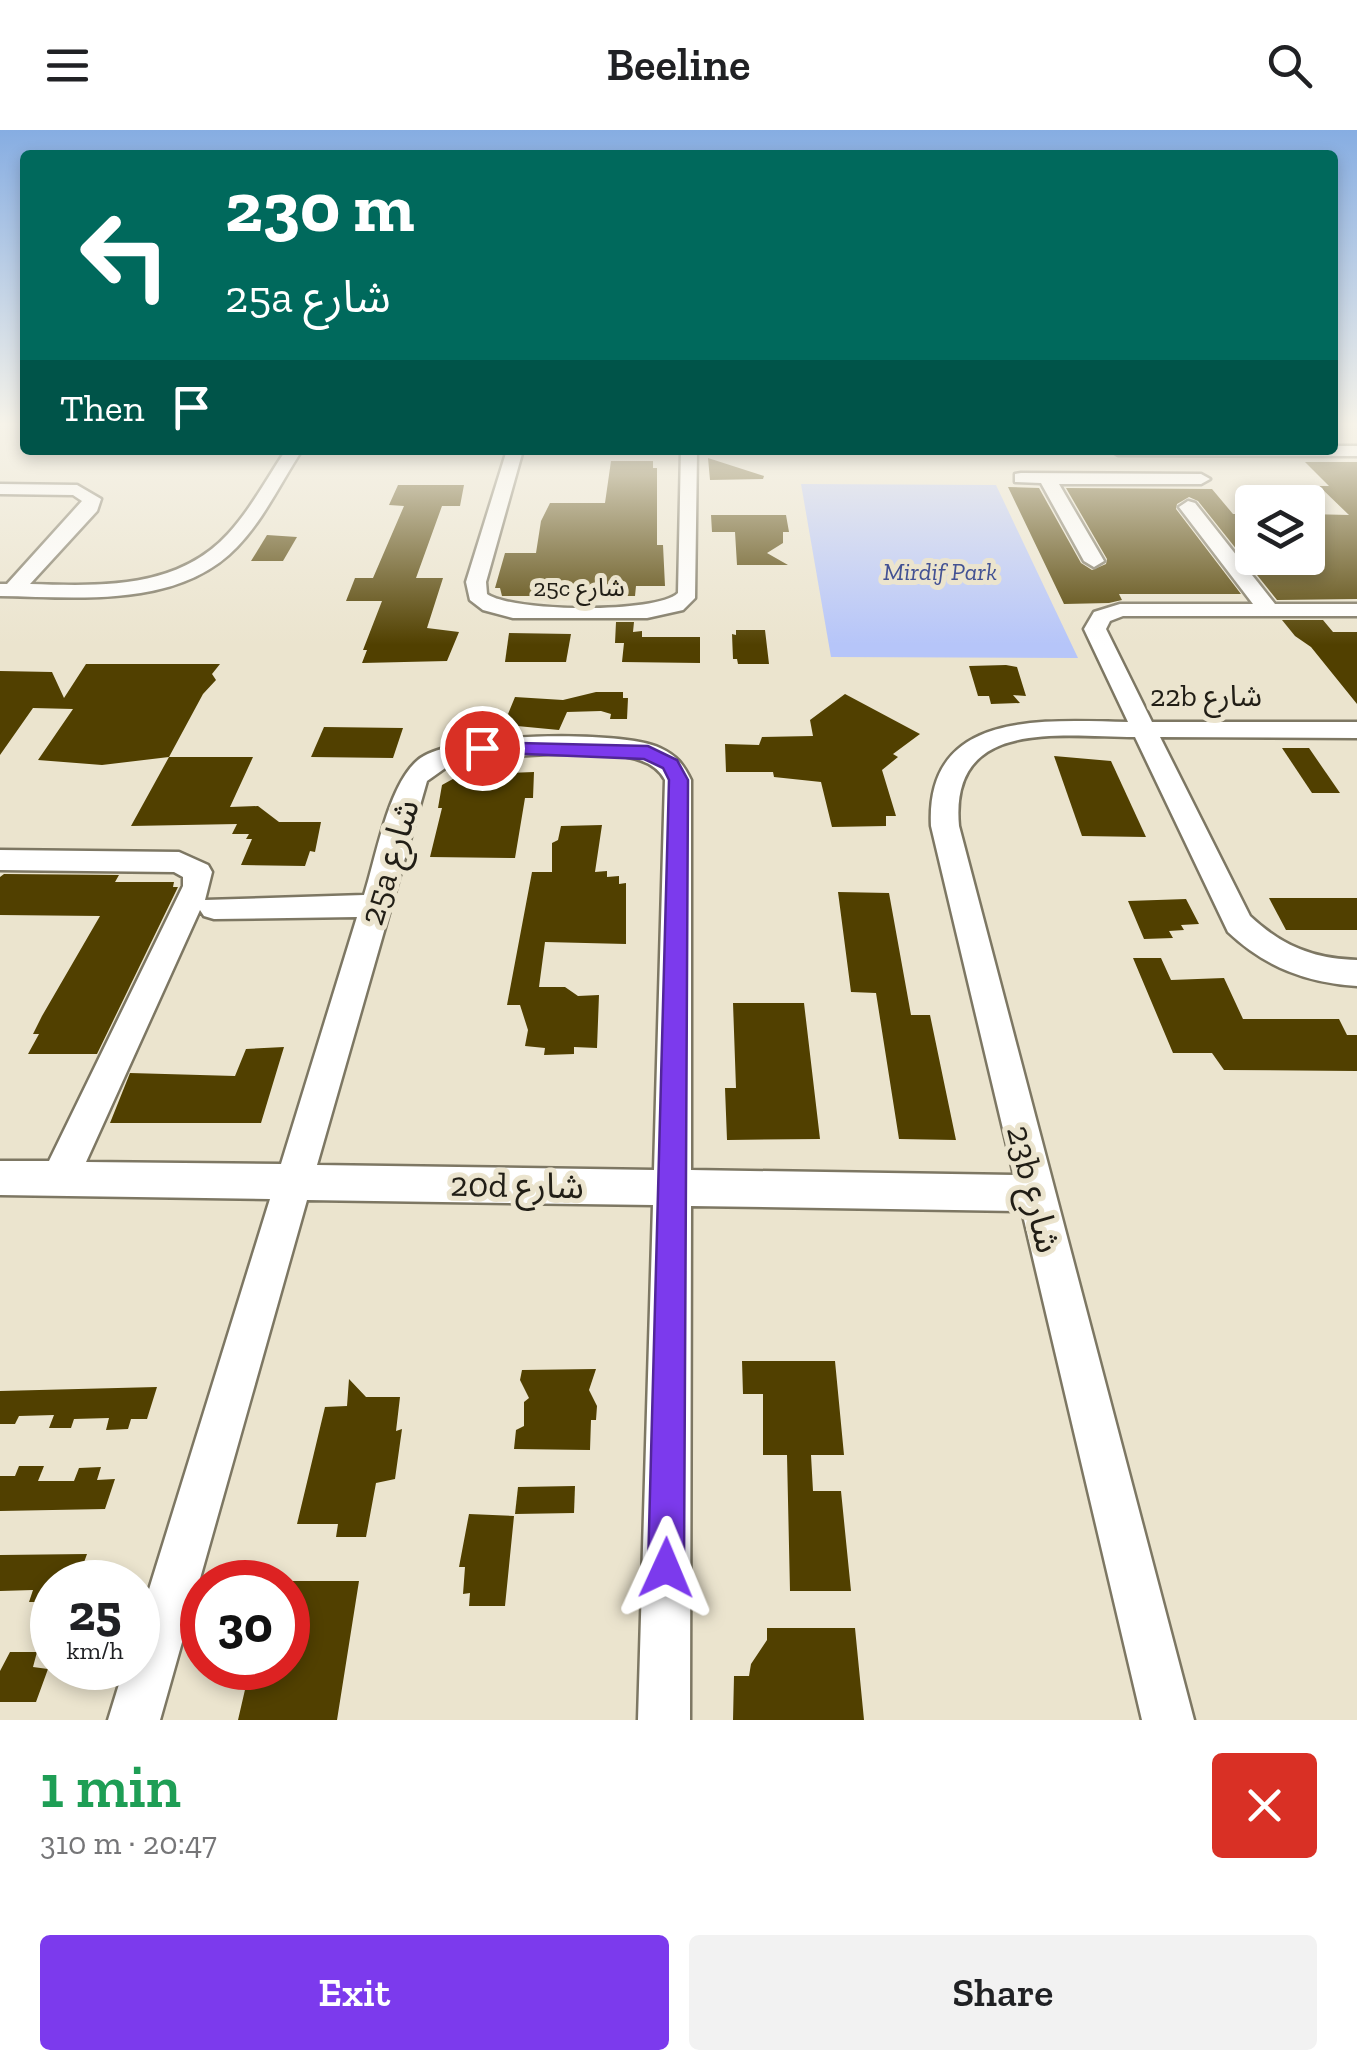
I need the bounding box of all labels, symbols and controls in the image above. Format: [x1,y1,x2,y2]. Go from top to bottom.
icon: menu [40,38,95,93]
text: Beeline [606,38,751,92]
icon: search [1262,38,1317,93]
text: 230 m [225,165,415,249]
icon: left [60,190,190,320]
text: 25a شارع [225,270,391,324]
icon: arrive [164,380,219,435]
text: Then [60,385,144,431]
map controls [1235,485,1325,575]
button: layers [1235,485,1325,575]
park label: Mirdif Park [883,556,997,586]
street label: 25c شارع [533,572,625,606]
street label: 22b شارع [1150,678,1262,718]
pin [440,706,525,791]
icon: arrive [455,721,510,776]
street label: 25a شارع [350,794,433,931]
street label: 23b شارع [993,1121,1070,1258]
street label: 20d شارع [450,1163,584,1212]
position arrow [614,1516,718,1620]
speed limit sign: 30 [180,1560,310,1690]
text: 25 [69,1583,121,1643]
text: km/h [66,1635,124,1665]
text: 1 min [40,1750,181,1822]
button: close [1212,1753,1317,1858]
text: 310 m · 20:47 [40,1824,217,1862]
button: Exit [40,1935,669,2050]
button: Share [689,1935,1317,2050]

